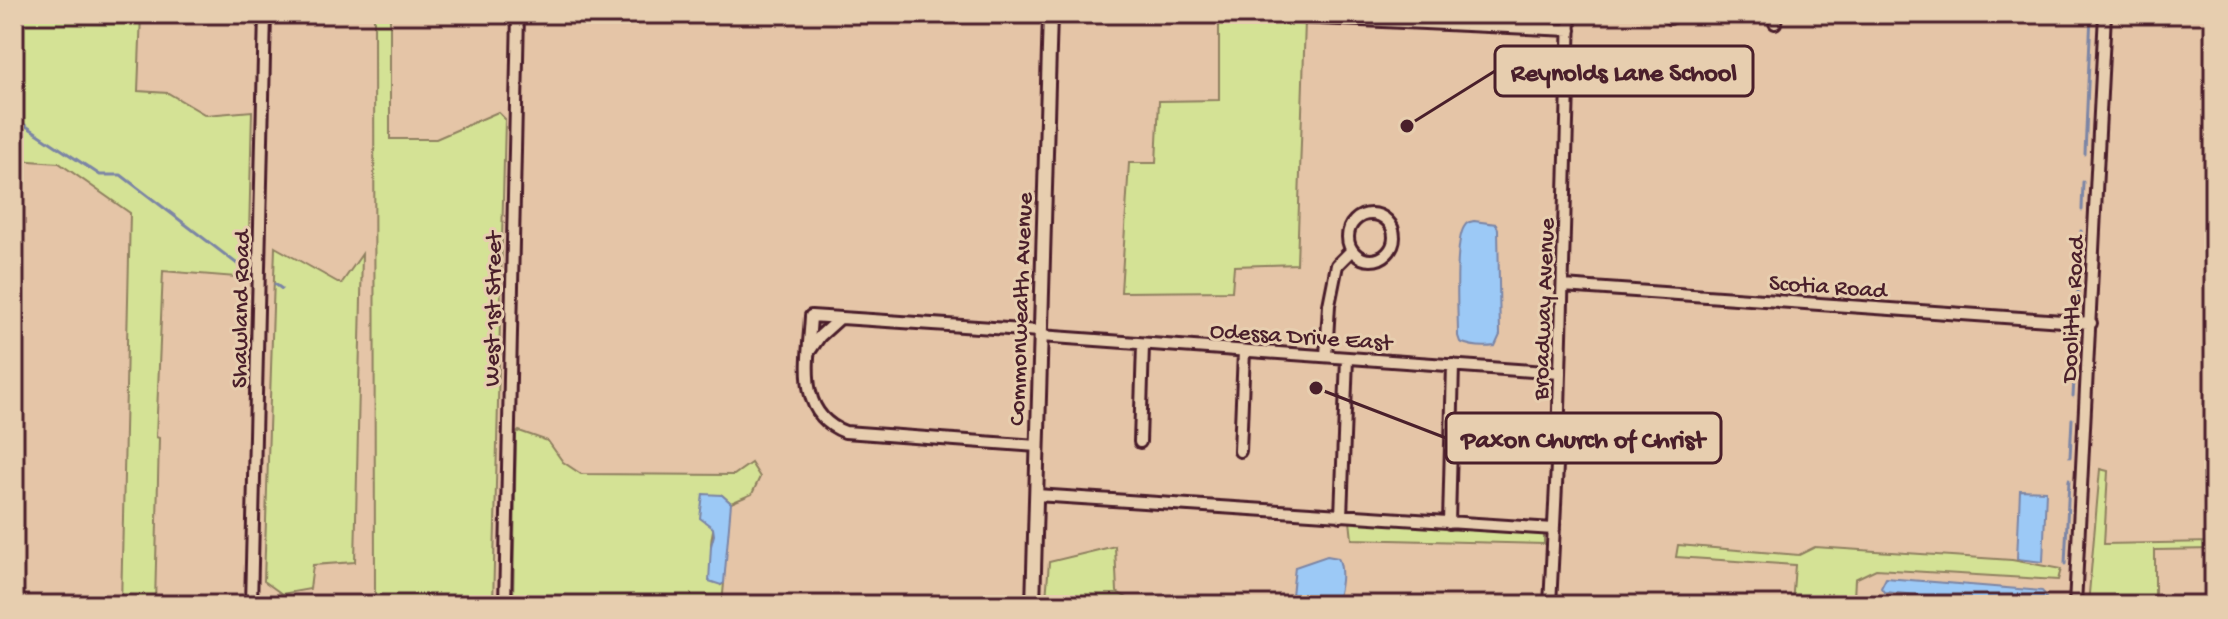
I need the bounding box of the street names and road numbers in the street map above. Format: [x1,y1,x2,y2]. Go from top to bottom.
street label: Commonwealth Avenue [1004,191,1041,426]
street label: Broadway Avenue [1528,217,1563,402]
street label: Shawland Road [227,228,258,388]
street label: West 1st Street [479,229,510,387]
street label: Doolittle Road [2056,233,2093,385]
street label: Scotia Road [1768,270,1890,307]
street label: Odessa Drive East [1209,318,1395,359]

